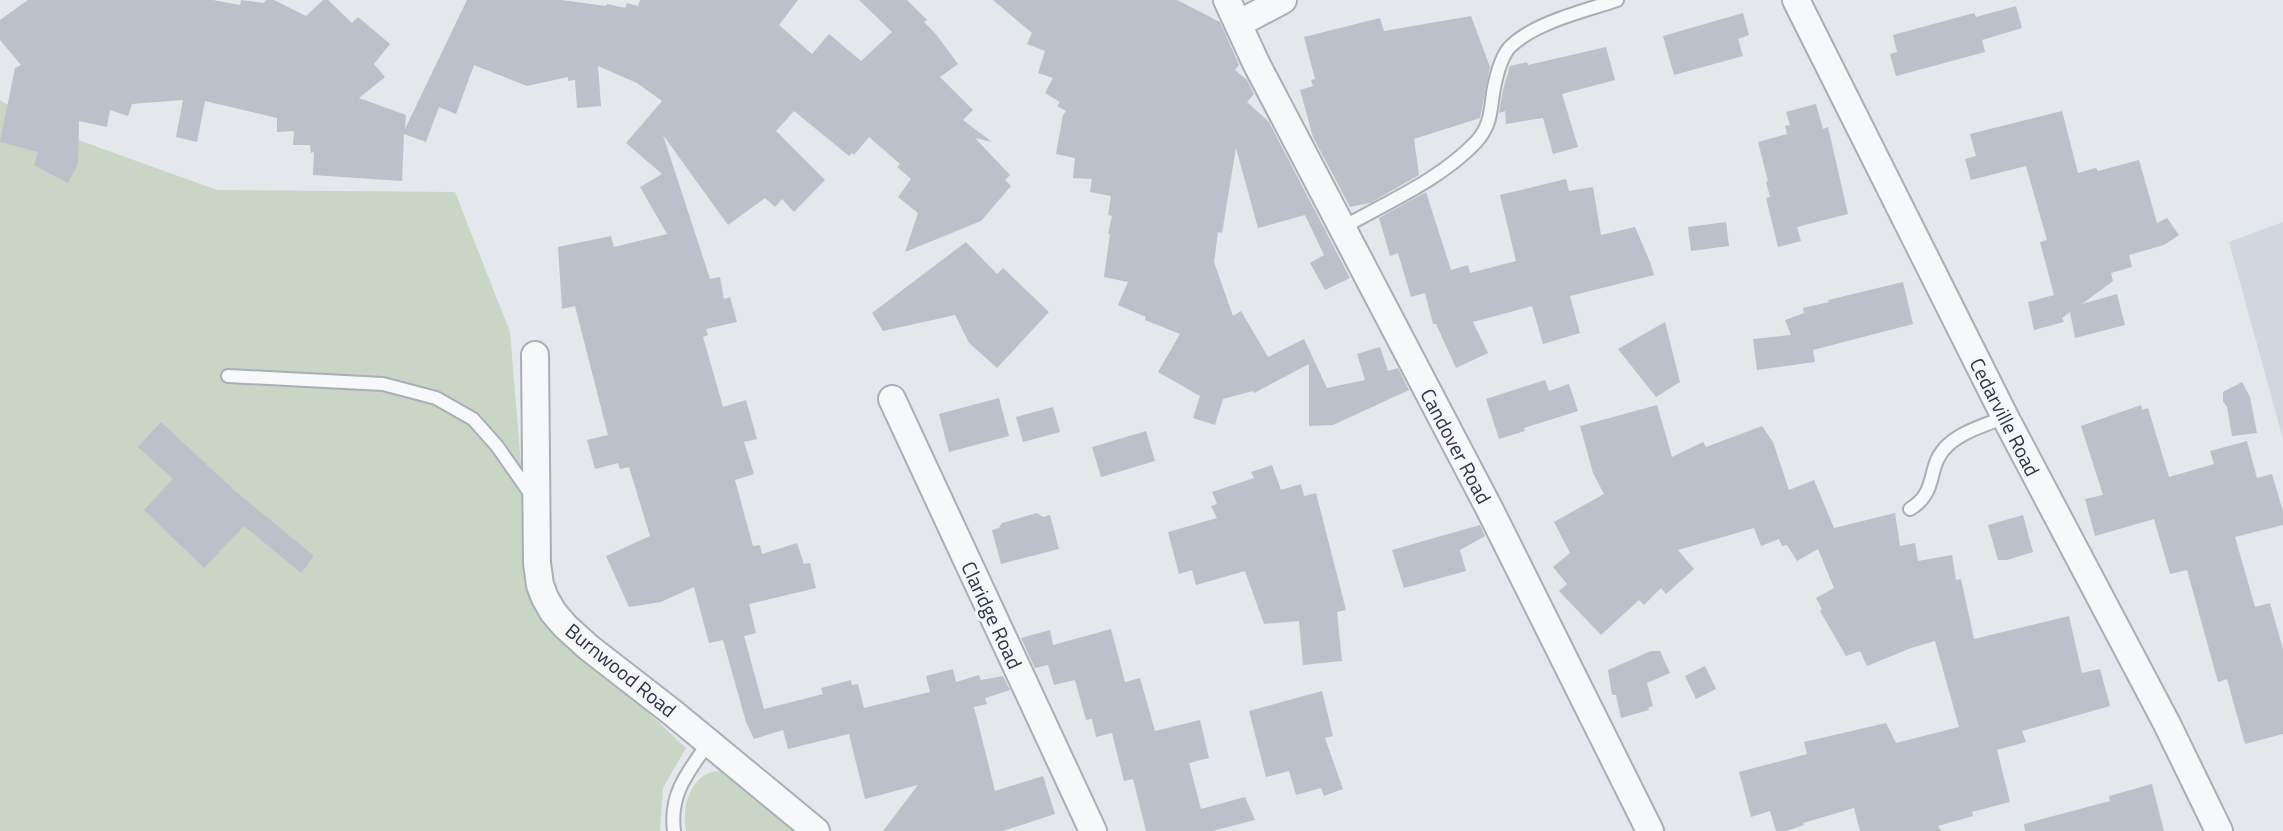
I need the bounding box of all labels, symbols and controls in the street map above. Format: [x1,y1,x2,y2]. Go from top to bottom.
street label: Cedarville Road [1962,352,2048,482]
street label: Candover Road [1413,383,1499,509]
street label: Claridge Road [954,556,1030,674]
street label: Burnwood Road [559,615,683,725]

